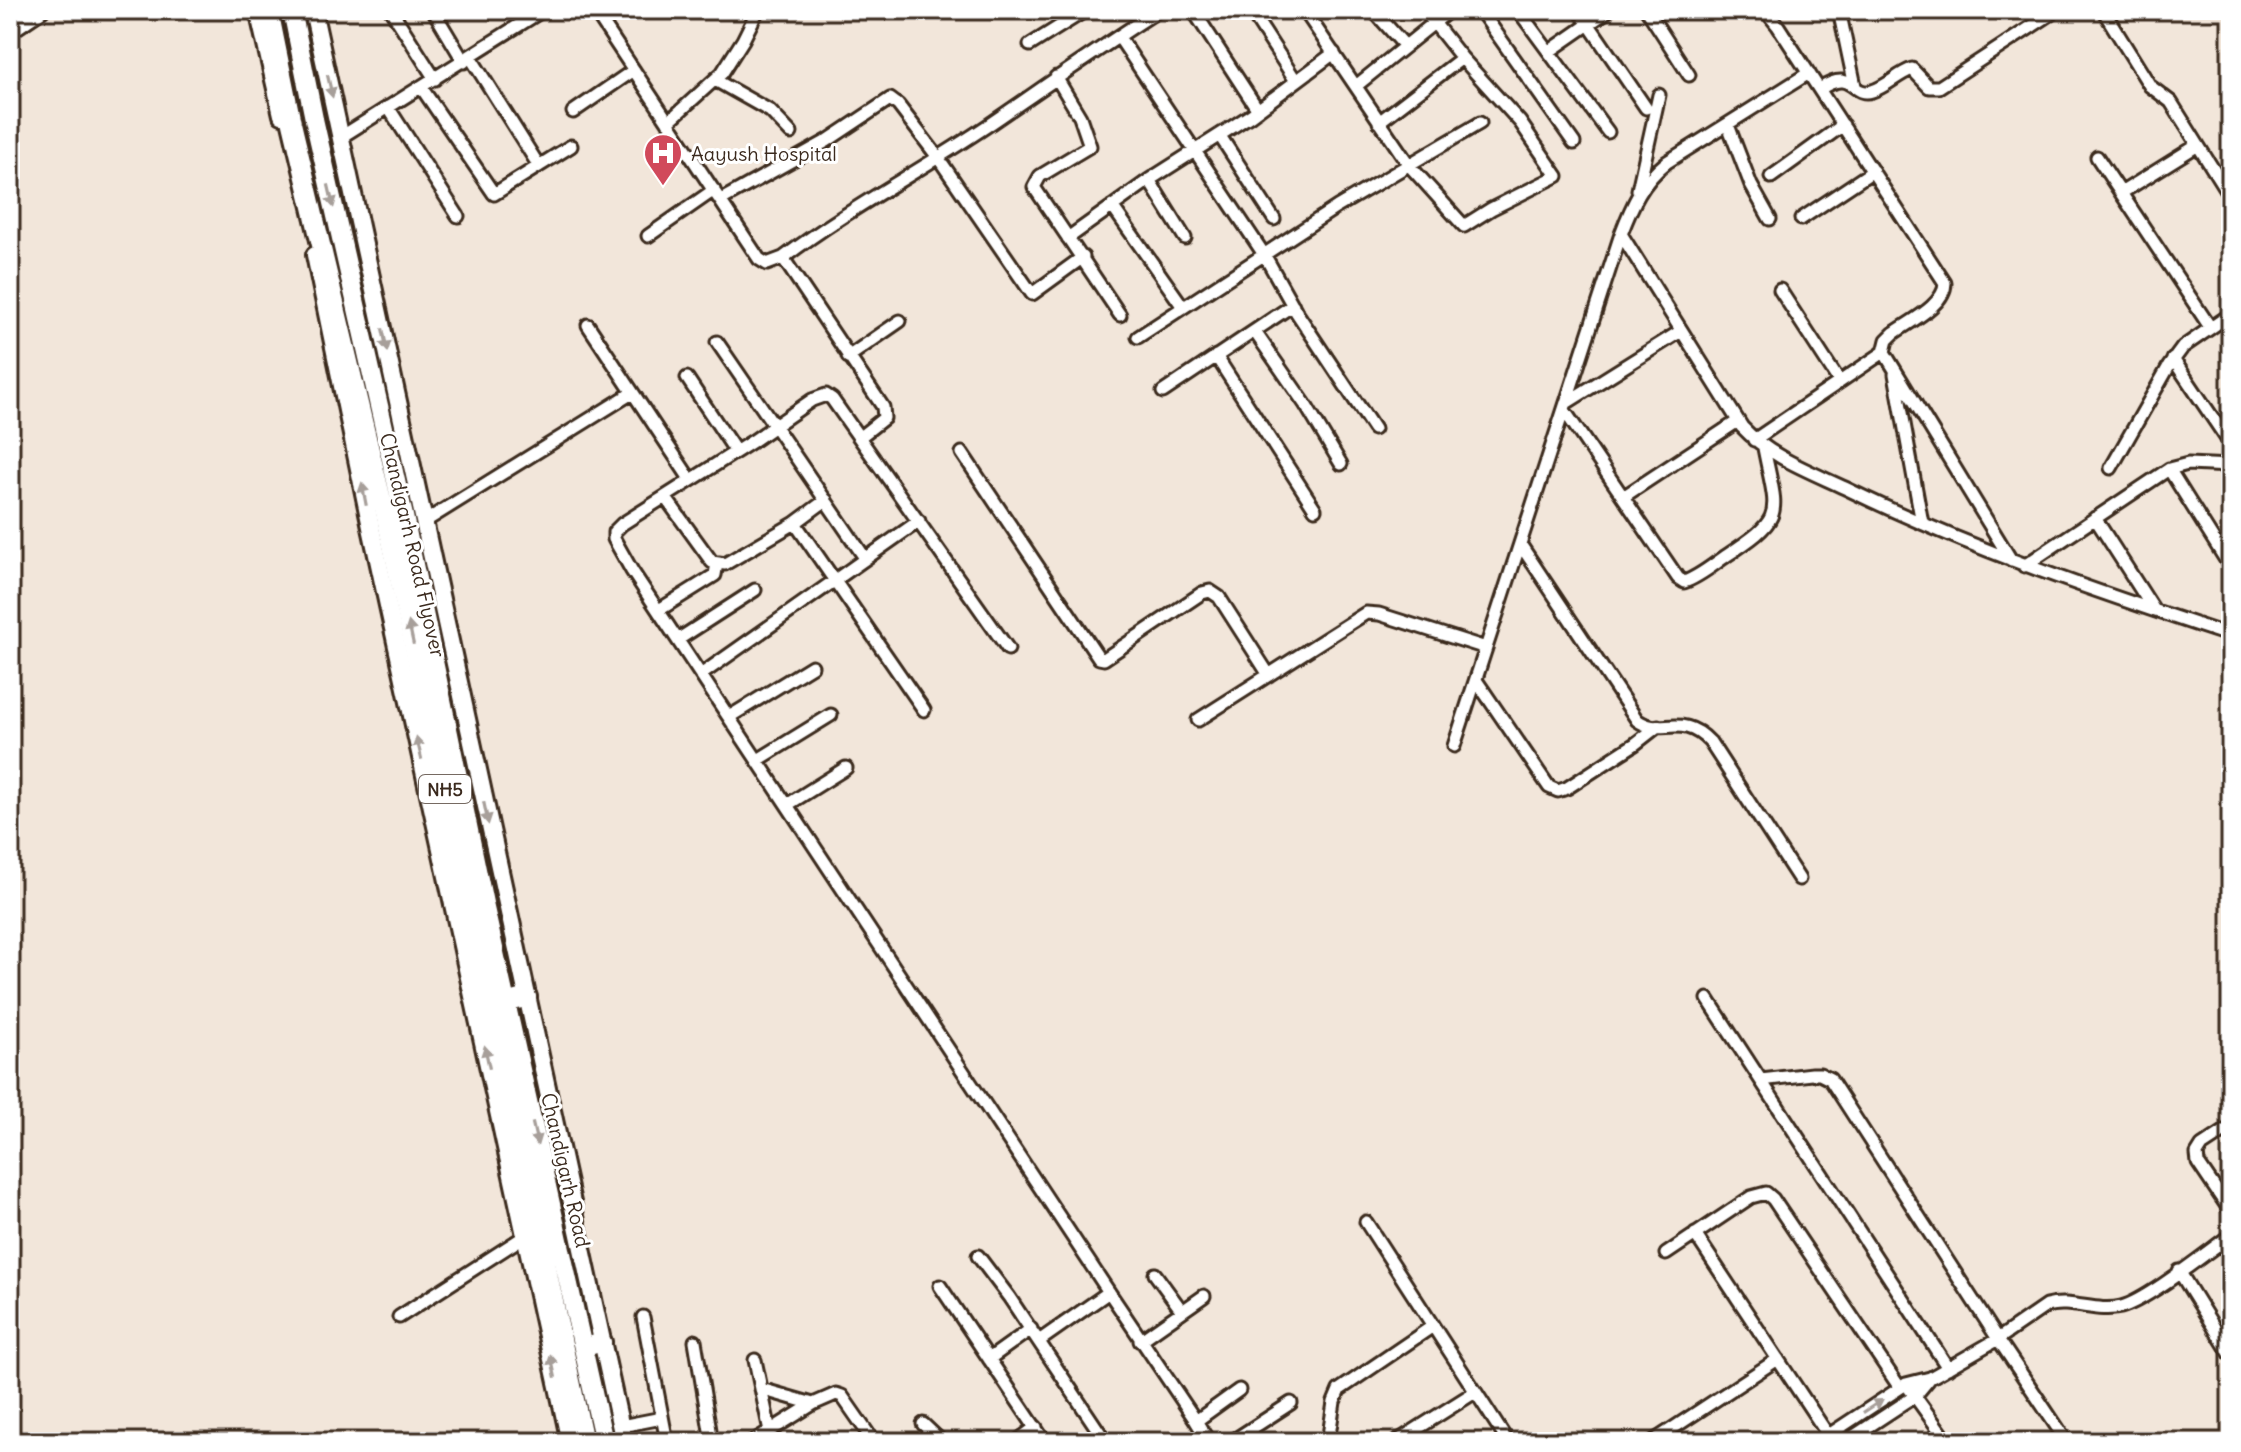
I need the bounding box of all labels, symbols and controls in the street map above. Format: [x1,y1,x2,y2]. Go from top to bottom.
one-way arrow [324,74,337,99]
hospital icon: Aayush Hospital [642,132,684,187]
place label: Aayush Hospital [691,141,837,166]
one-way arrow [325,184,338,209]
one-way arrow [380,328,392,353]
street label: Chandigarh Road Flyover [375,430,451,660]
one-way arrow [357,481,370,506]
one-way arrow [404,620,417,645]
one-way arrow [412,736,425,761]
road number: NH5 [419,775,471,803]
one-way arrow [480,801,493,826]
one-way arrow [480,1044,493,1069]
street label: Chandigarh Road [536,1090,596,1250]
one-way arrow [529,1121,542,1146]
one-way arrow [546,1353,559,1378]
one-way arrow [1862,1399,1883,1414]

